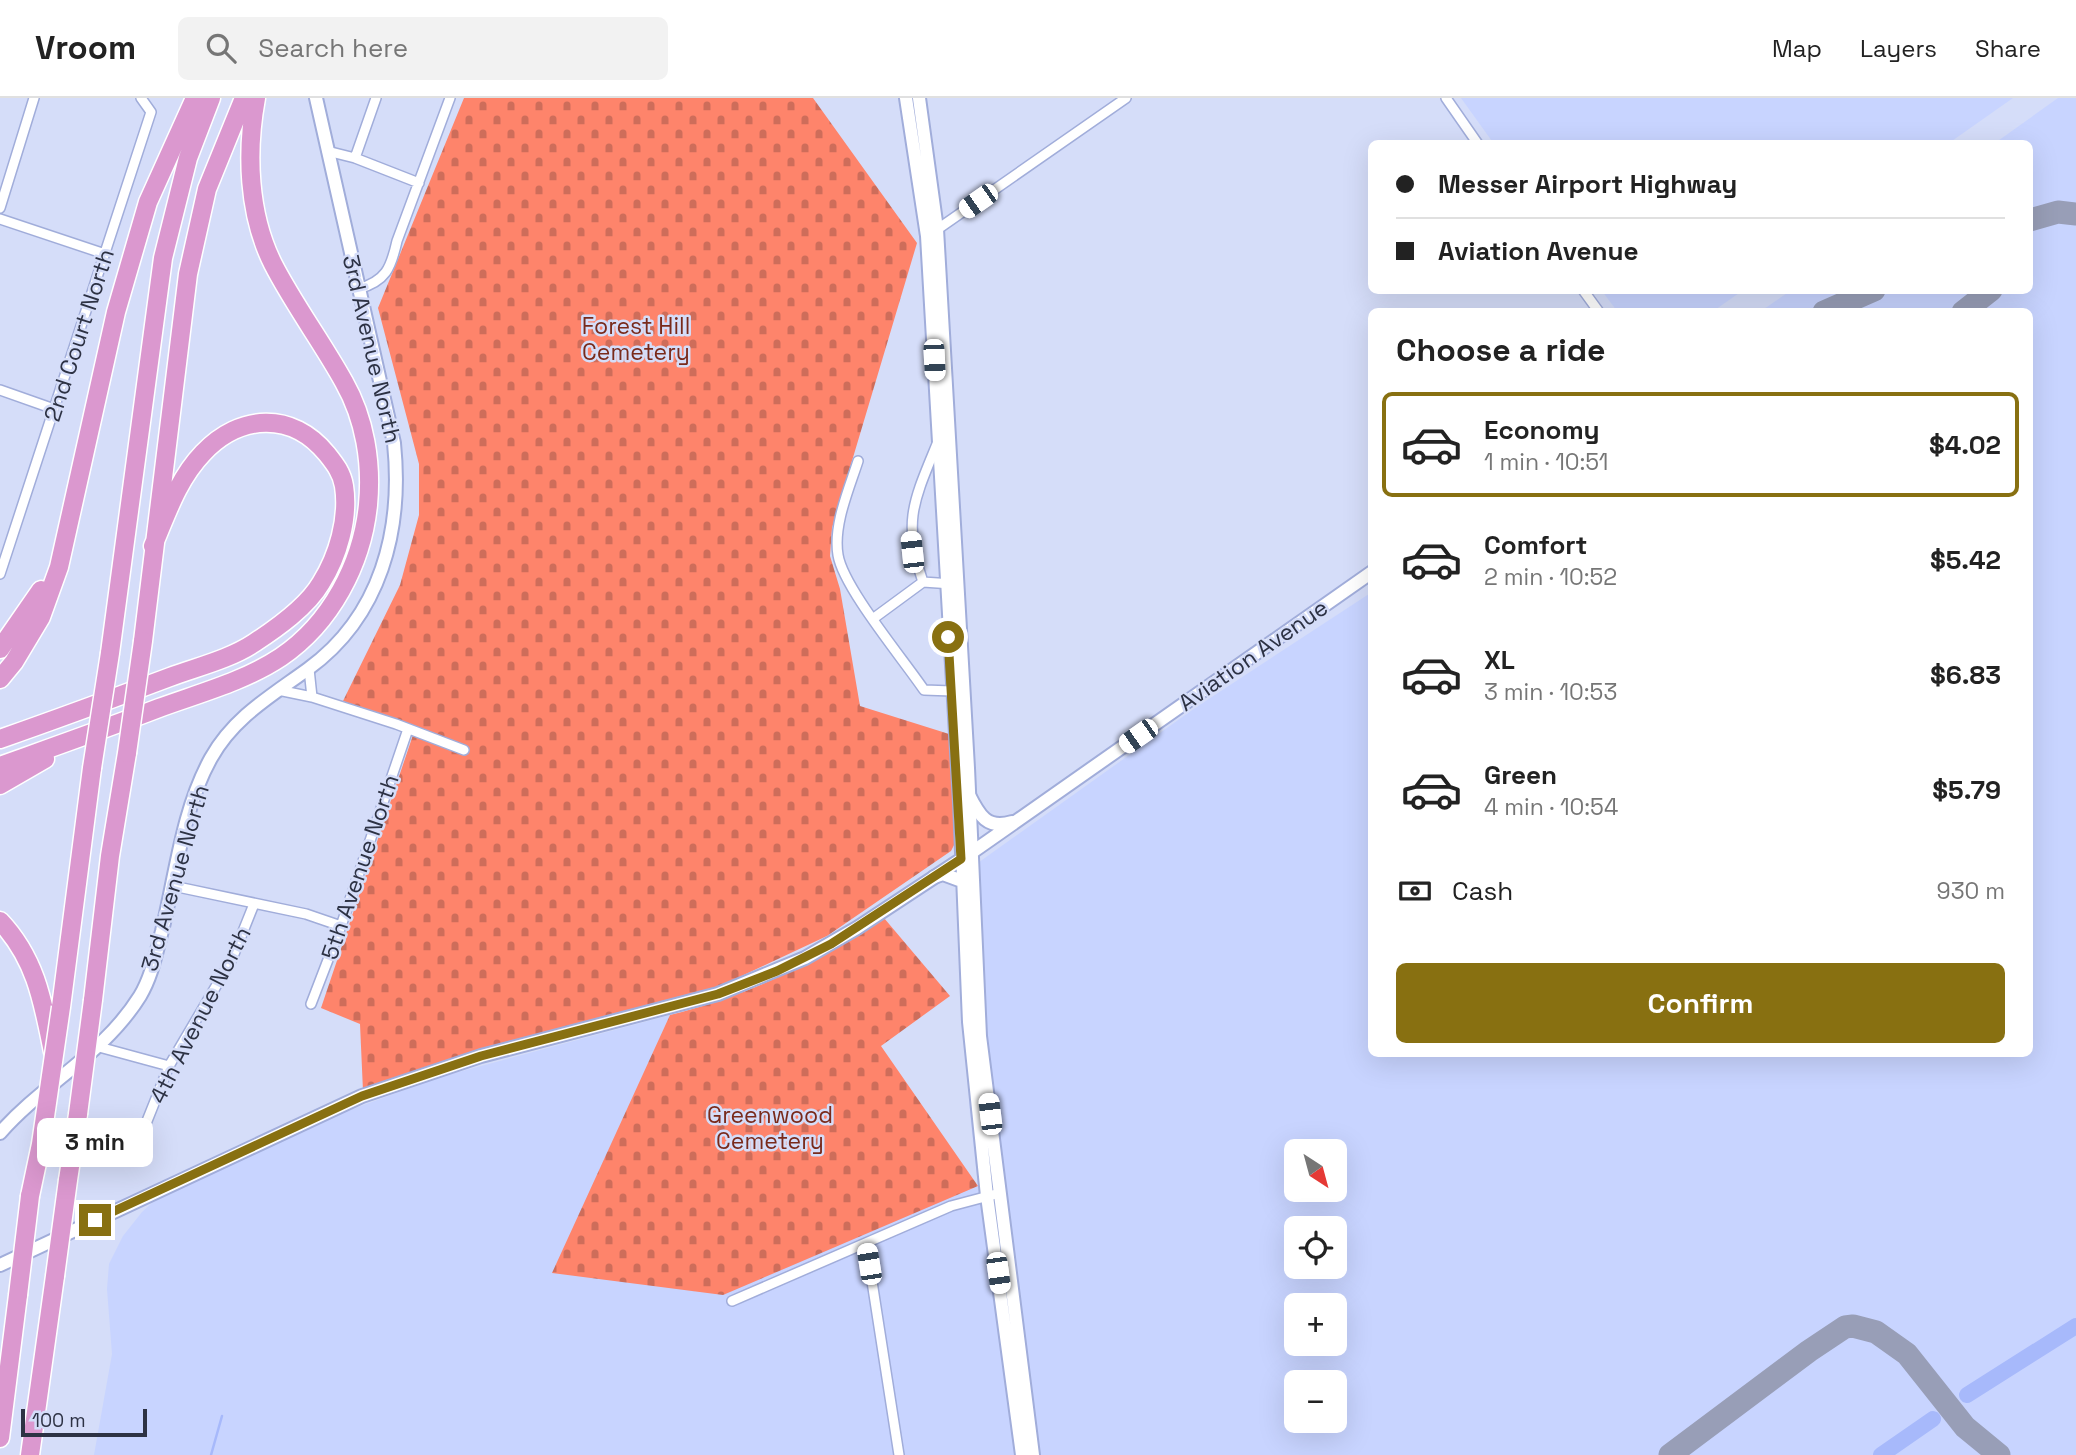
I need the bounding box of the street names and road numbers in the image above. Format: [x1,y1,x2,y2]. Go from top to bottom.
street label: 2nd Court North [37,245,121,425]
street label: 3rd Avenue North [336,252,408,446]
street label: Aviation Avenue [1172,592,1334,718]
street label: 5th Avenue North [314,770,406,964]
street label: 3rd Avenue North [134,781,216,975]
street label: 4th Avenue North [142,921,258,1109]

